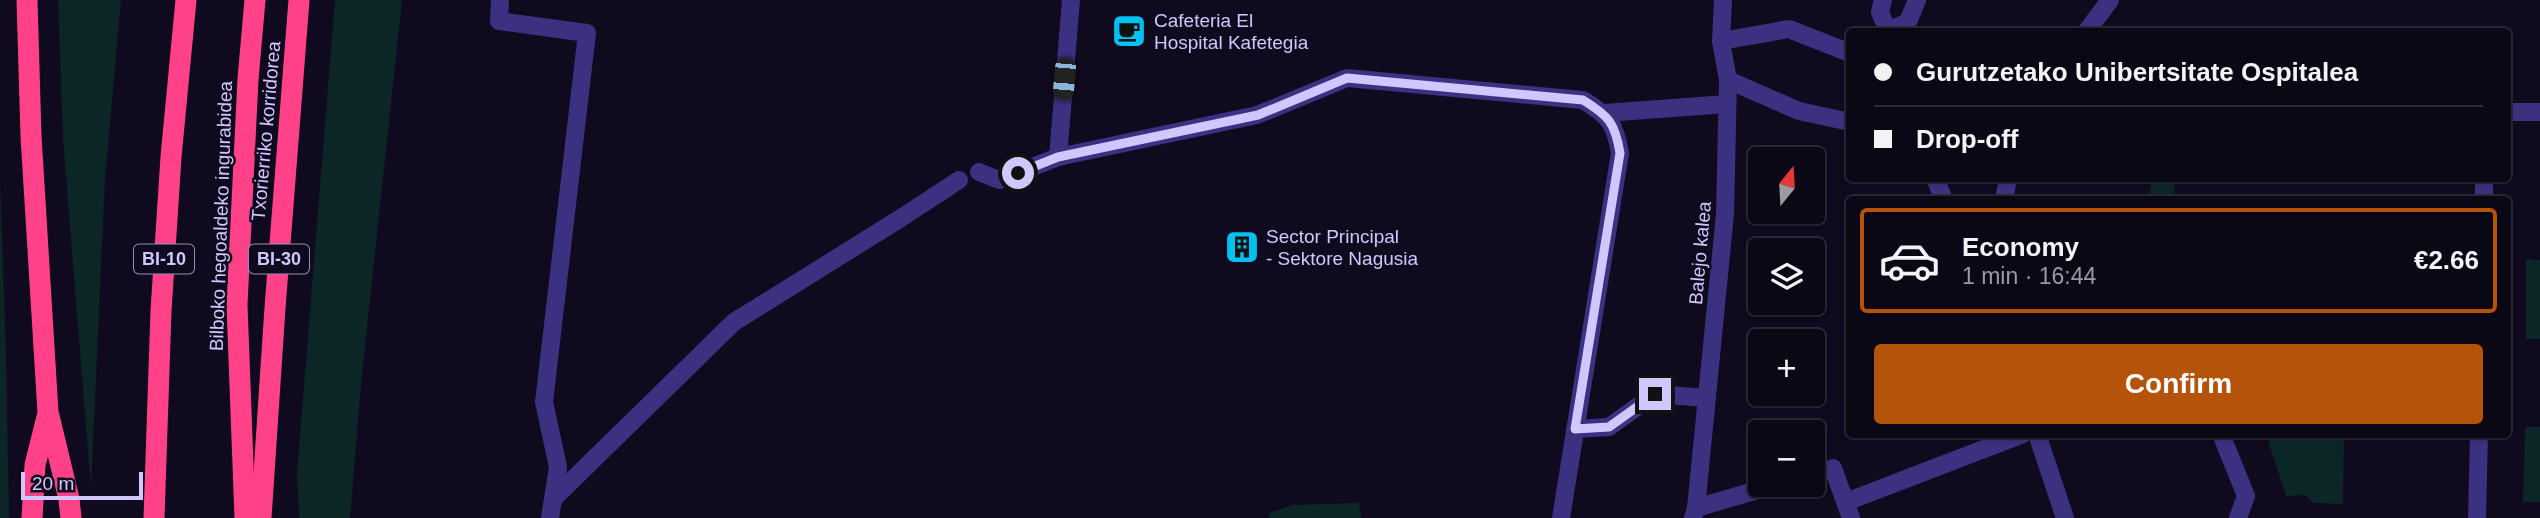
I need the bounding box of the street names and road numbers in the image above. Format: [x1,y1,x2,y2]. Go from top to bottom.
street label: Txorierriko korridorea [248,40,284,222]
street label: Bilboko hegoaldeko ingurabidea [206,80,236,352]
street label: Balejo kalea [1685,200,1715,305]
road number: BI-10 [134,244,194,274]
road number: BI-30 [249,244,309,274]

